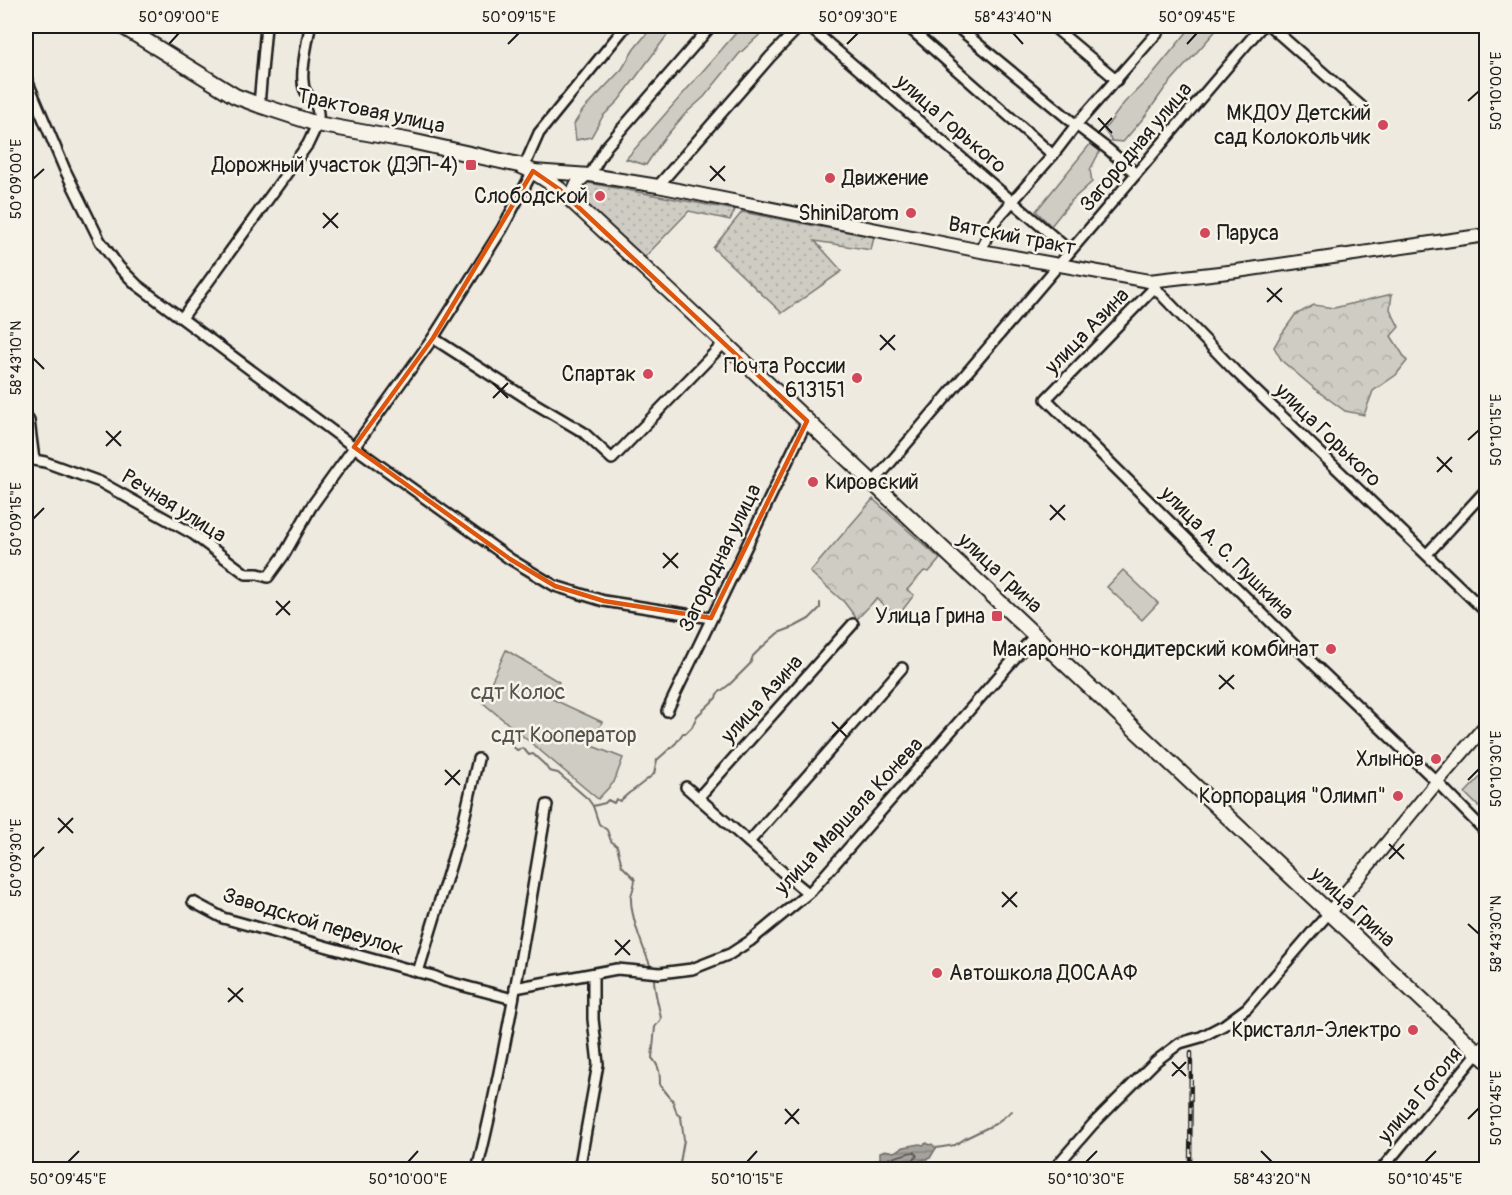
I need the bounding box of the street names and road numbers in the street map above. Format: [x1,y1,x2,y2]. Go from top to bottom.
street label: улица Горького [889,68,1012,180]
street label: Загородная улица [1074,76,1198,218]
street label: Трактовая улица [294,82,448,140]
street label: Вятский тракт [946,210,1079,262]
street label: улица Азина [1038,282,1135,381]
street label: улица Горького [1268,377,1387,493]
street label: Речная улица [117,463,231,549]
street label: Загородная улица [672,479,768,637]
street label: улица А. С. Пушкина [1154,480,1300,626]
street label: улица Грина [951,526,1048,619]
street label: улица Азина [714,649,809,750]
street label: улица Маршала Конева [768,731,929,901]
street label: улица Грина [1304,860,1401,953]
street label: Заводской переулок [219,882,407,962]
street label: улица Гоголя [1371,1041,1468,1149]

